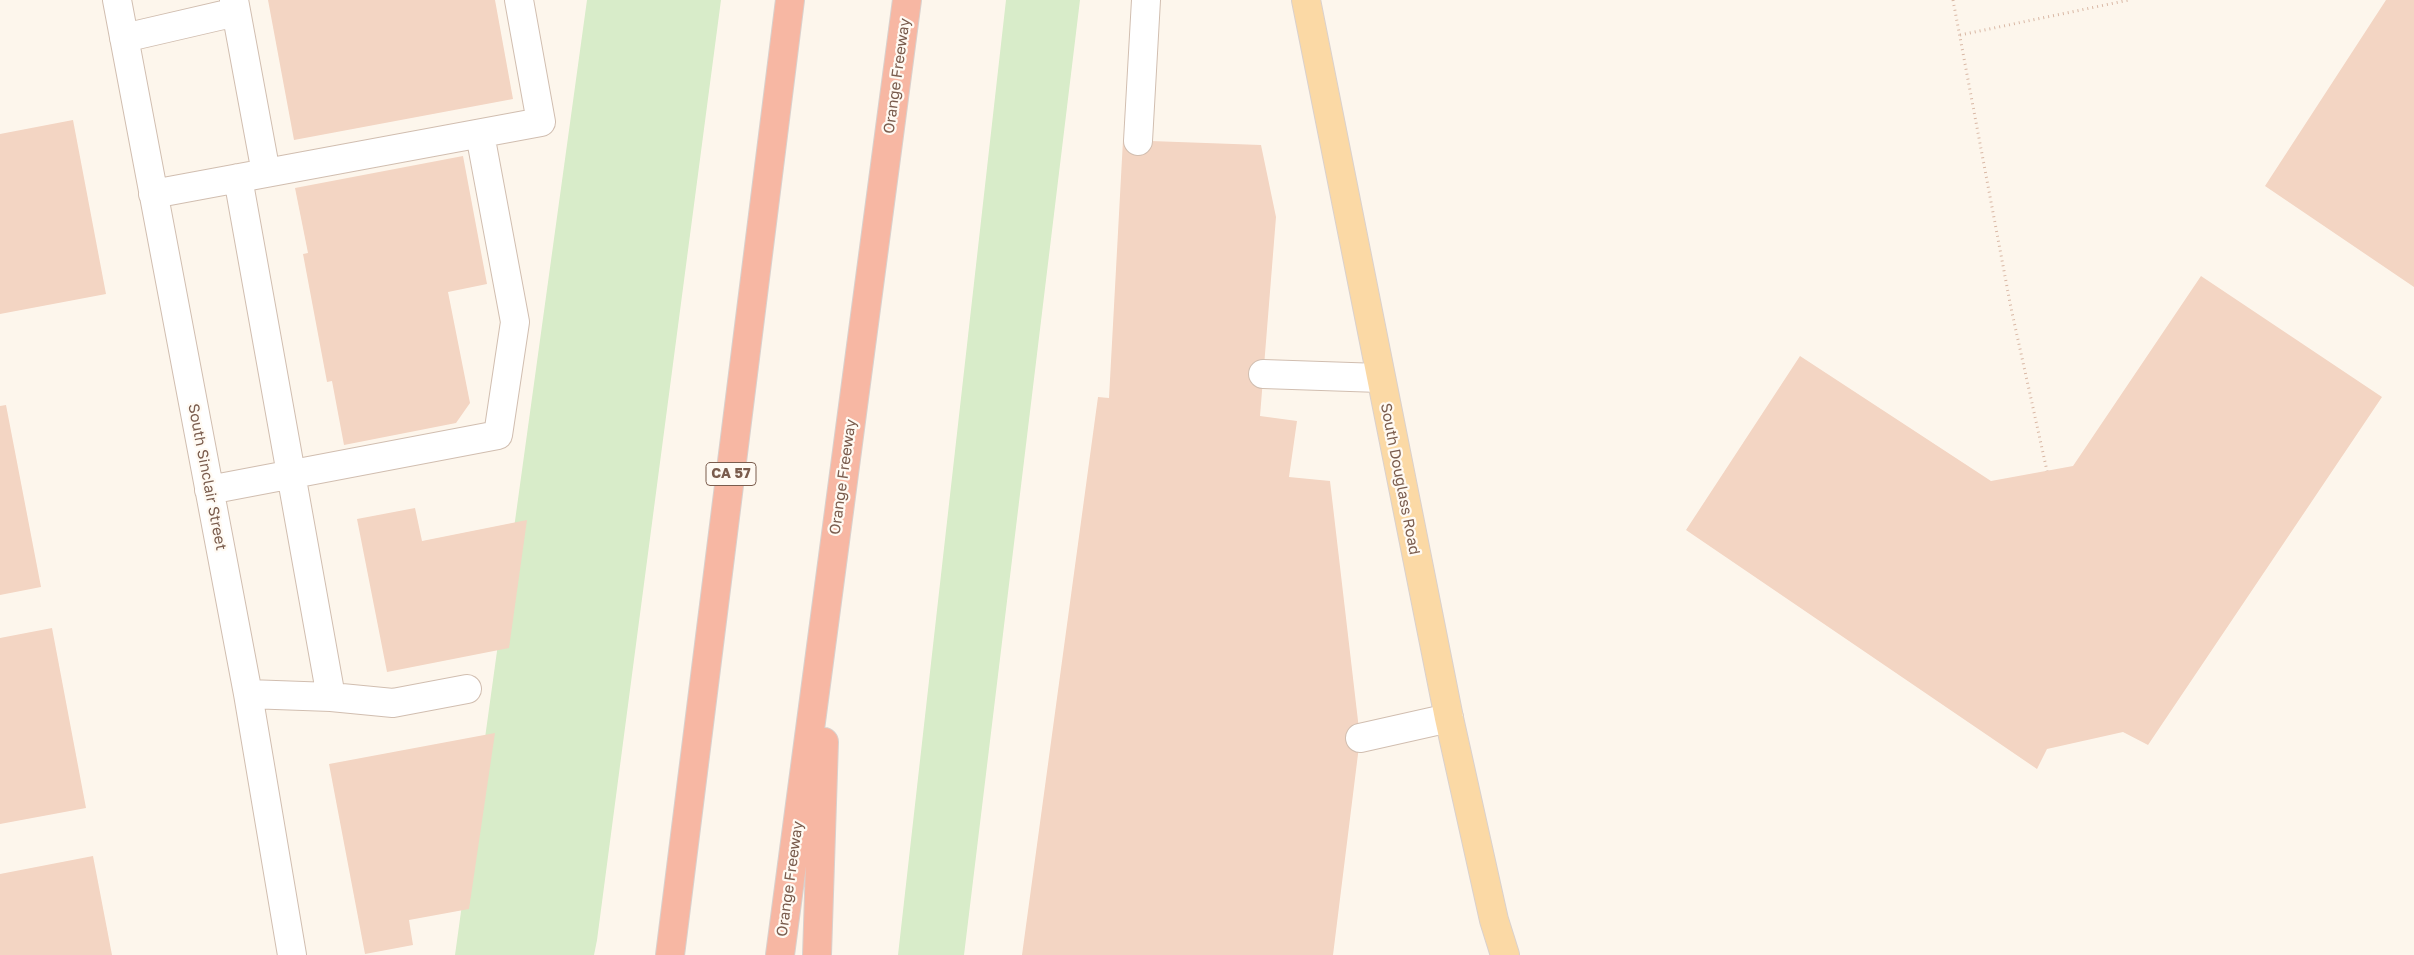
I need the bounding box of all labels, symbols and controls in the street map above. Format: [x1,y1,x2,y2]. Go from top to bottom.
street label: Orange Freeway [880,17,914,135]
street label: South Sinclair Street [184,402,230,552]
street label: South Douglass Road [1376,402,1424,556]
street label: Orange Freeway [826,418,860,536]
road number: CA 57 [706,462,756,486]
street label: Orange Freeway [773,820,807,938]

